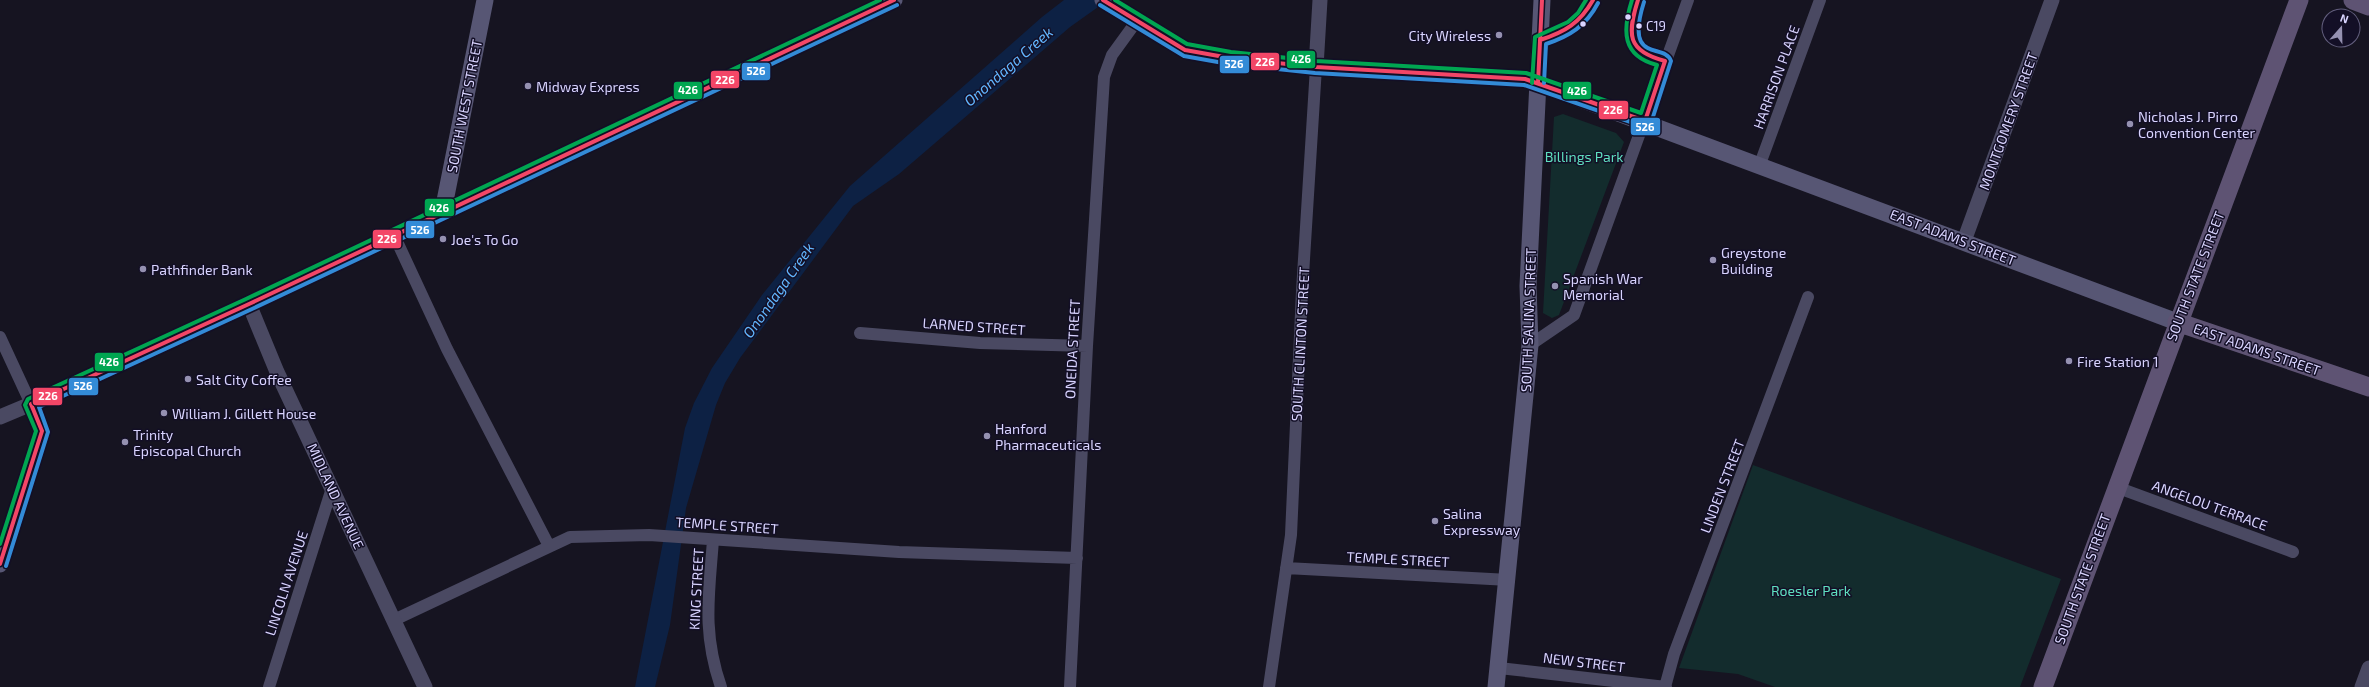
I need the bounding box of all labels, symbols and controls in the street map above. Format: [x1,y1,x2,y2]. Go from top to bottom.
north arrow [2321,8,2361,48]
text: N [2339,11,2351,26]
unlabelled marker [1623,12,1633,22]
place label: C19 [1646,18,1666,34]
unlabelled marker [1578,19,1588,29]
marker: C19 [1634,21,1644,31]
water label: Onondaga Creek [960,22,1056,109]
street label: HARRISON PLACE [1749,23,1803,131]
place label: City Wireless [1409,27,1491,44]
marker: City Wireless [1494,30,1504,40]
street label: SOUTH WEST STREET [443,38,485,174]
line badge: 426 [1286,50,1316,69]
street label: MONTGOMERY STREET [1975,50,2041,192]
line badge: 226 [1250,52,1280,71]
text: 426 [1291,52,1311,65]
line badge: 526 [1219,55,1250,74]
text: 226 [1255,55,1275,68]
text: 526 [1225,57,1244,70]
line badge: 526 [741,62,771,81]
text: 526 [747,64,766,77]
line badge: 226 [710,70,740,89]
text: 226 [715,73,735,86]
place label: Midway Express [536,78,640,95]
marker: Midway Express [523,81,533,91]
line badge: 426 [673,81,703,100]
line badge: 426 [1562,81,1592,100]
text: 426 [678,83,698,96]
text: 426 [1567,84,1587,97]
line badge: 226 [1598,100,1629,120]
text: 226 [1603,103,1623,116]
place label: Nicholas J. Pirro Convention Center [2138,108,2256,141]
line badge: 526 [1630,117,1661,136]
marker: Nicholas J. Pirro Convention Center [2125,119,2135,129]
text: 526 [1636,120,1655,133]
park label: Billings Park [1545,148,1623,165]
line badge: 426 [424,198,455,217]
text: 426 [429,201,449,214]
street label: EAST ADAMS STREET [1888,205,2018,269]
street label: SOUTH STATE STREET [2162,209,2228,343]
line badge: 526 [405,220,435,239]
text: 526 [411,223,430,236]
line badge: 226 [372,229,402,249]
place label: Joe's To Go [451,231,518,248]
text: 226 [377,232,397,245]
marker: Joe's To Go [438,234,448,244]
water label: Onondaga Creek [739,239,818,341]
place label: Greystone Building [1721,244,1786,277]
street label: SOUTH SALINA STREET [1517,248,1539,392]
marker: Greystone Building [1708,255,1718,265]
place label: Pathfinder Bank [151,261,253,278]
marker: Pathfinder Bank [138,264,148,274]
street label: SOUTH CLINTON STREET [1287,266,1313,422]
place label: Spanish War Memorial [1563,270,1643,303]
marker: Spanish War Memorial [1550,281,1560,291]
street label: ONEIDA STREET [1061,299,1083,399]
street label: LARNED STREET [922,314,1026,338]
street label: EAST ADAMS STREET [2191,319,2323,379]
line badge: 426 [94,352,124,372]
place label: Fire Station 1 [2077,353,2158,370]
text: 426 [99,355,119,368]
marker: Fire Station 1 [2064,356,2074,366]
place label: Salt City Coffee [196,371,292,388]
marker: Salt City Coffee [183,374,193,384]
line badge: 526 [68,377,99,396]
text: 526 [74,379,93,392]
line badge: 226 [32,387,63,406]
text: 226 [38,389,58,402]
place label: William J. Gillett House [172,405,316,422]
marker: William J. Gillett House [159,408,169,418]
place label: Hanford Pharmaceuticals [995,420,1101,453]
place label: Trinity Episcopal Church [133,426,241,459]
marker: Hanford Pharmaceuticals [982,431,992,441]
marker: Trinity Episcopal Church [120,437,130,447]
street label: LINDEN STREET [1696,437,1748,535]
street label: MIDLAND AVENUE [304,440,368,552]
street label: ANGELOU TERRACE [2150,476,2270,534]
place label: Salina Expressway [1443,505,1521,538]
street label: SOUTH STATE STREET [2050,511,2114,647]
street label: TEMPLE STREET [675,513,779,537]
marker: Salina Expressway [1430,516,1440,526]
street label: LINCOLN AVENUE [261,528,311,638]
street label: KING STREET [685,548,707,630]
street label: TEMPLE STREET [1346,548,1450,570]
park label: Roesler Park [1771,582,1851,599]
street label: NEW STREET [1542,649,1626,675]

